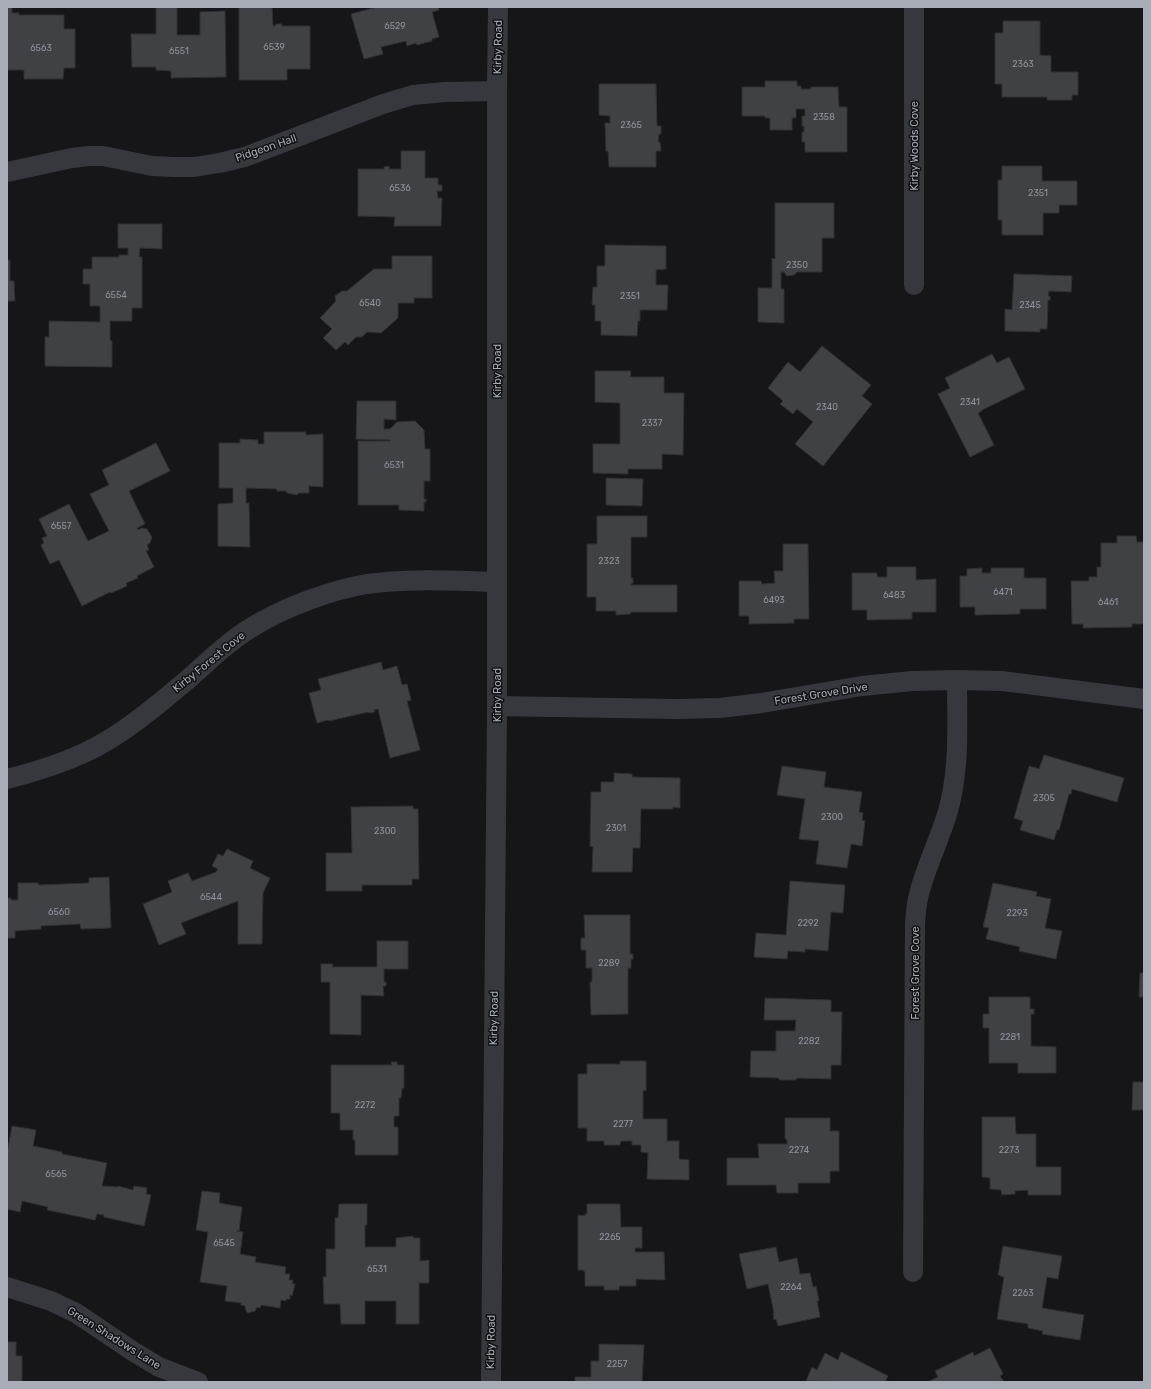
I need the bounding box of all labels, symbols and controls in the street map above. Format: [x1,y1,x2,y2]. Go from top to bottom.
street label: Kirby Road [491,20,505,74]
house number: 6529 [384,21,406,31]
house number: 6539 [263,42,285,52]
house number: 6563 [30,43,52,53]
house number: 6551 [169,46,189,56]
house number: 2363 [1012,59,1034,69]
street label: Kirby Woods Cove [908,101,921,191]
house number: 2358 [813,112,835,122]
house number: 2365 [620,120,642,130]
street label: Pidgeon Hall [234,131,298,165]
house number: 6536 [389,183,411,193]
house number: 2351 [1028,188,1048,198]
house number: 2350 [786,260,808,270]
house number: 6554 [105,290,127,300]
house number: 2351 [620,291,640,301]
house number: 6540 [359,298,381,308]
house number: 2345 [1019,300,1041,310]
street label: Kirby Road [491,344,504,398]
house number: 2341 [960,397,980,407]
house number: 2340 [816,402,838,412]
house number: 2337 [642,418,663,428]
house number: 6531 [384,460,404,470]
house number: 6557 [51,521,72,531]
house number: 2323 [598,556,620,566]
house number: 6471 [993,587,1013,597]
house number: 6483 [883,590,905,600]
house number: 6493 [763,595,785,605]
house number: 6461 [1098,597,1118,607]
street label: Kirby Forest Cove [170,629,248,695]
street label: Kirby Road [491,668,504,722]
street label: Forest Grove Drive [773,680,869,708]
house number: 2305 [1033,793,1055,803]
house number: 2300 [821,812,843,822]
house number: 2301 [606,823,626,833]
house number: 2300 [374,826,396,836]
house number: 6544 [200,892,222,902]
house number: 6560 [48,907,70,917]
house number: 2293 [1006,908,1028,918]
house number: 2292 [797,918,819,928]
street label: Forest Grove Cove [909,926,922,1020]
house number: 2289 [598,958,620,968]
street label: Kirby Road [487,991,501,1045]
house number: 2281 [1000,1032,1020,1042]
house number: 2282 [798,1036,820,1046]
house number: 2272 [355,1100,375,1110]
house number: 2277 [613,1119,633,1129]
house number: 2274 [789,1145,810,1155]
house number: 2273 [999,1145,1019,1155]
house number: 6565 [45,1169,67,1179]
house number: 2265 [599,1232,621,1242]
house number: 6545 [213,1238,235,1248]
house number: 6531 [367,1264,387,1274]
house number: 2264 [780,1282,802,1292]
house number: 2263 [1012,1288,1034,1298]
street label: Green Shadows Lane [65,1304,163,1372]
street label: Kirby Road [484,1315,498,1369]
house number: 2257 [607,1359,628,1369]

